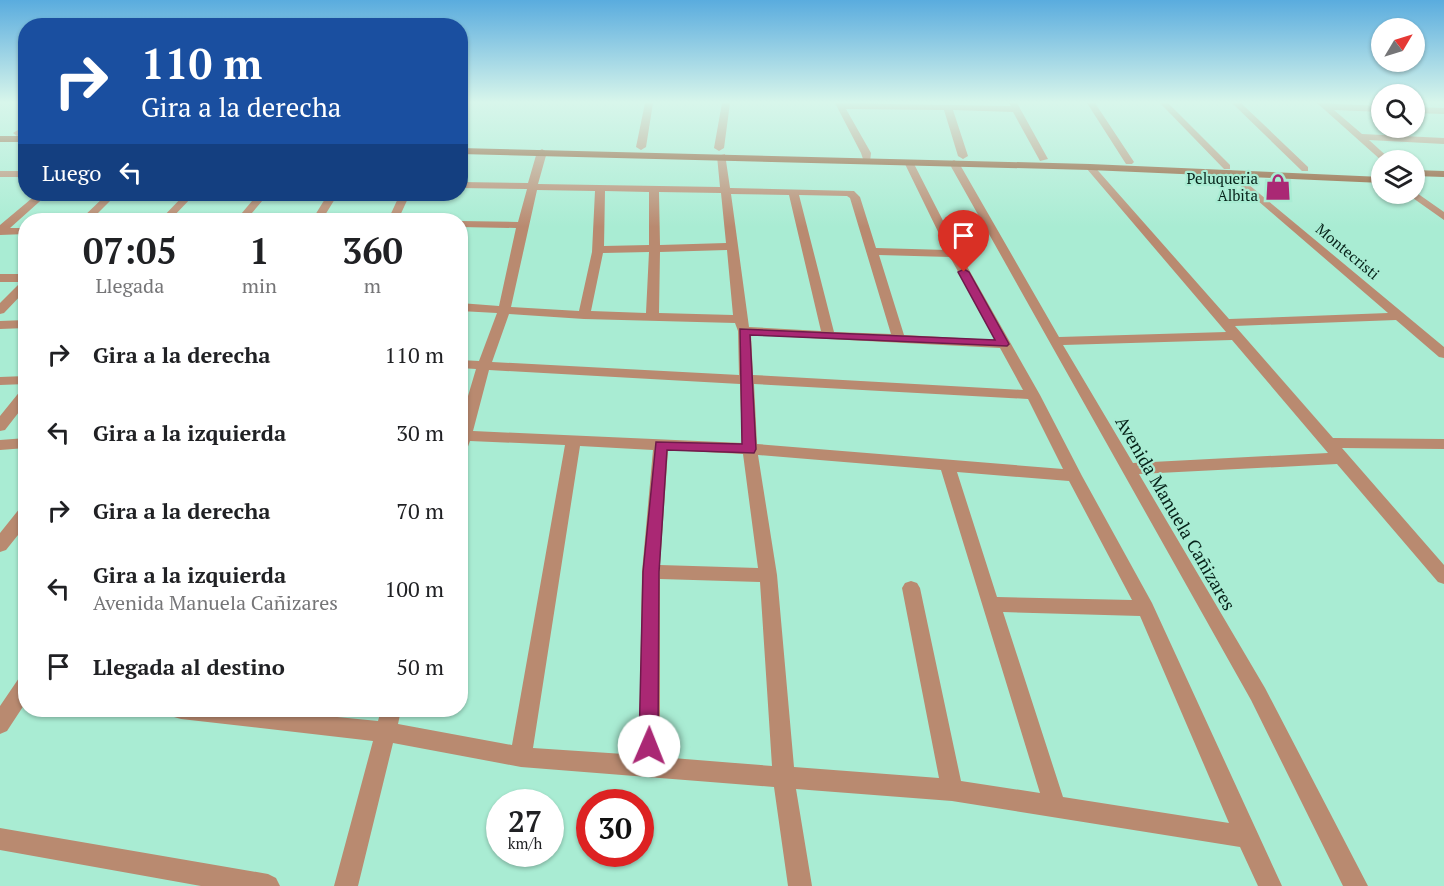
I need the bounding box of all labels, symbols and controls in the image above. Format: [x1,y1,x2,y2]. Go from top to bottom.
north arrow [1371,18,1425,72]
map controls [1371,18,1425,204]
text: 110 m [141,35,262,91]
icon: right [42,42,120,120]
button: search [1371,84,1425,138]
text: Gira a la derecha [141,89,341,125]
button: layers [1371,150,1425,204]
icon: left [114,156,147,189]
text: Luego [42,158,102,187]
place label: Peluqueria Albita [1187,168,1258,205]
shop icon: Peluqueria Albita [1263,172,1293,202]
pin [938,210,989,272]
icon: arrive [947,219,980,252]
street label: Montecristi [1312,219,1384,283]
text: 07:05 [83,227,177,274]
text: 1 [249,227,270,274]
text: 360 [342,227,403,274]
text: Llegada [95,272,164,299]
text: min [242,272,277,299]
text: m [364,272,381,299]
icon: right [42,338,75,371]
text: Gira a la derecha [93,340,271,369]
text: 110 m [384,340,444,369]
street label: Avenida Manuela Cañizares [1110,412,1242,614]
icon: left [42,416,75,449]
text: Gira a la izquierda [93,418,286,447]
text: 30 m [396,418,444,447]
icon: right [42,494,75,527]
text: Gira a la derecha [93,496,271,525]
text: 70 m [396,496,444,525]
text: Gira a la izquierda [93,560,286,589]
icon: left [42,572,75,605]
text: 100 m [384,574,444,603]
text: Avenida Manuela Cañizares [93,589,338,616]
icon: arrive [42,650,75,683]
text: Llegada al destino [93,652,285,681]
text: 50 m [396,652,444,681]
position arrow [617,714,681,778]
speed limit sign: 30 [576,789,654,867]
text: 27 [508,801,542,841]
text: km/h [508,833,542,853]

